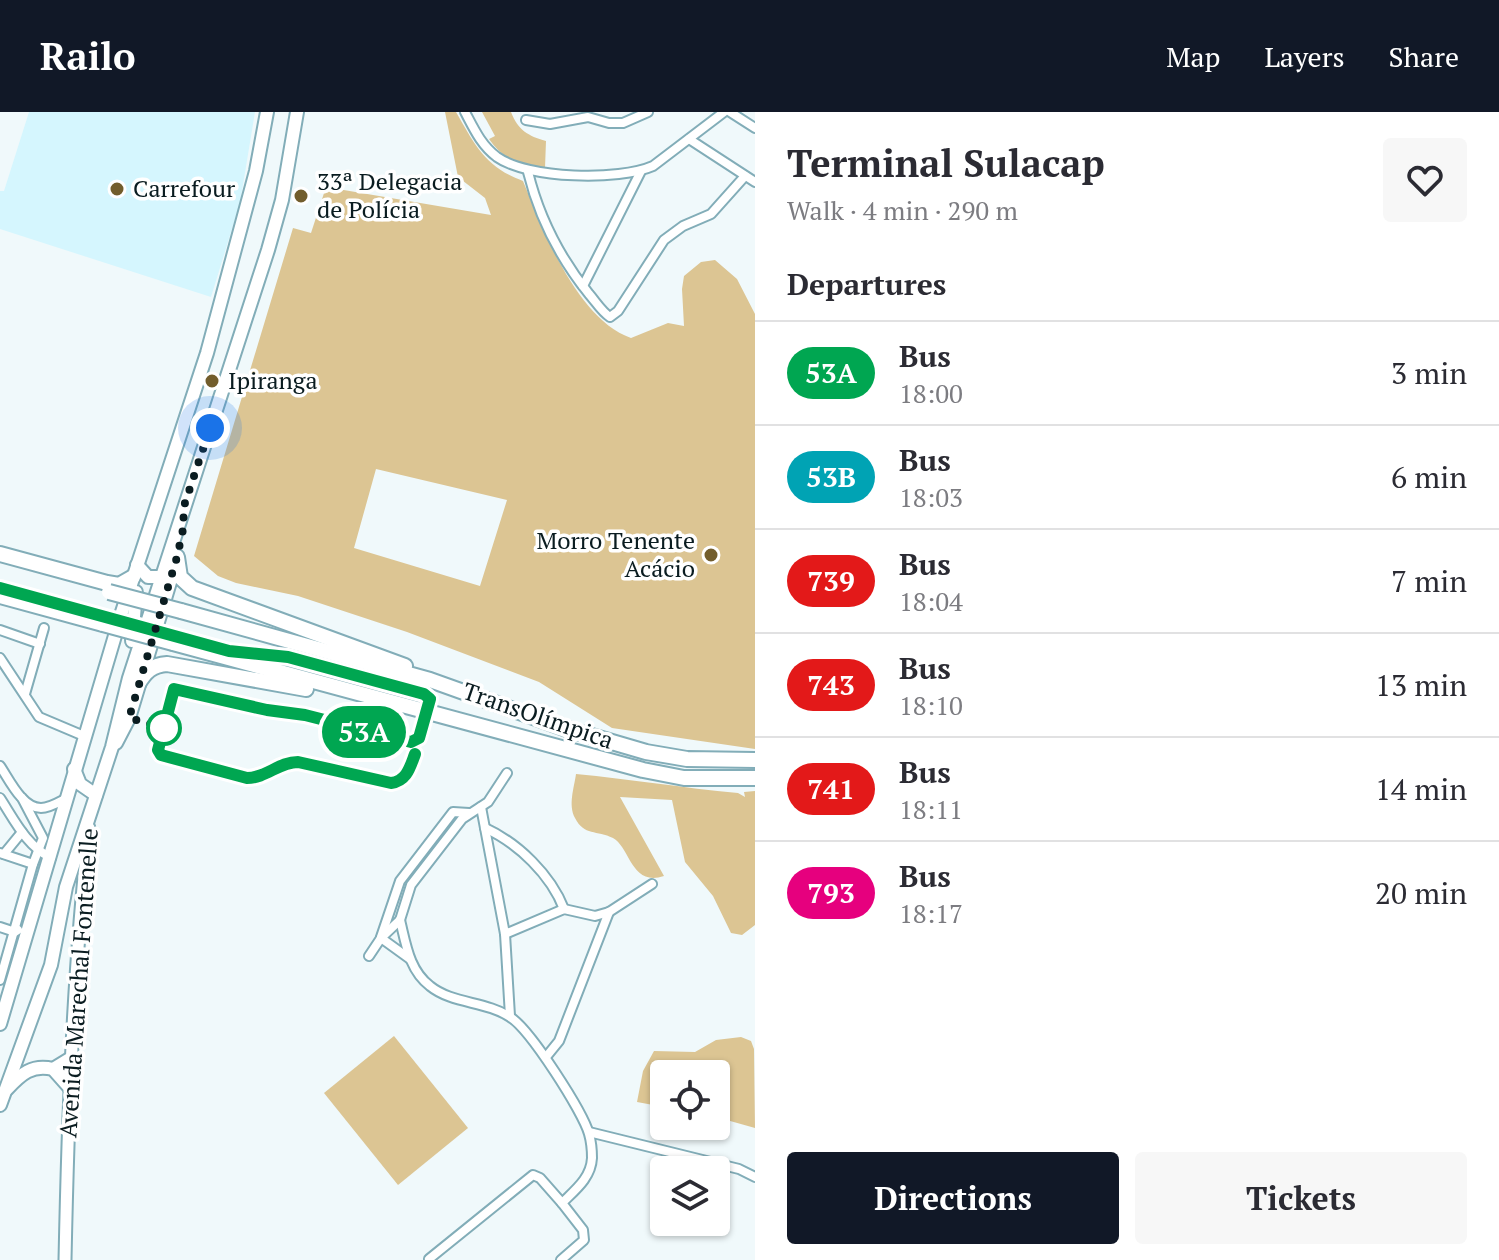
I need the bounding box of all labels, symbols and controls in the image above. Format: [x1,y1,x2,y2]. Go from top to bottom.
text: Railo [40,31,135,81]
text: Map [1166,38,1220,75]
text: Layers [1264,38,1345,75]
text: Share [1389,38,1459,75]
text: Terminal Sulacap [787,138,1105,188]
button: heart [1383,138,1467,222]
place label: 33ª Delegacia de Polícia [317,165,462,225]
place label: Carrefour [133,172,236,204]
marker: Carrefour [108,180,126,198]
marker: 33ª Delegacia de Polícia [292,187,310,205]
text: Walk · 4 min · 290 m [787,193,1018,227]
text: Departures [787,264,946,304]
text: Bus [899,336,951,376]
text: 3 min [1391,353,1467,393]
text: 53A [805,354,857,391]
place label: Ipiranga [228,364,318,396]
marker: Ipiranga [203,372,221,390]
text: 18:00 [899,376,963,410]
your location [190,408,230,448]
text: Bus [899,440,951,480]
text: 6 min [1391,457,1467,497]
text: 53B [806,458,856,495]
text: 18:03 [899,480,963,514]
place label: Morro Tenente Acácio [536,524,695,584]
text: Bus [899,544,951,584]
marker: Morro Tenente Acácio [702,546,720,564]
text: 7 min [1391,561,1467,601]
text: 739 [807,562,855,599]
text: 18:04 [899,584,963,618]
text: Bus [899,648,951,688]
text: 13 min [1375,665,1467,705]
text: 743 [807,666,855,703]
street label: TransOlímpica [459,674,618,756]
text: 18:10 [899,688,963,722]
line badge: 53A [318,706,410,758]
unlabelled marker [147,711,181,745]
text: 53A [338,713,390,750]
text: Bus [899,752,951,792]
text: 14 min [1375,769,1467,809]
text: 741 [807,770,855,807]
text: 18:11 [899,792,963,826]
street label: Avenida Marechal Fontenelle [51,827,105,1139]
text: Bus [899,856,951,896]
text: 20 min [1375,873,1467,913]
text: 793 [807,874,855,911]
text: 18:17 [899,896,963,930]
map controls [650,1060,730,1236]
button: locate [650,1060,730,1140]
button: Directions [787,1152,1119,1244]
button: Tickets [1135,1152,1467,1244]
button: layers [650,1156,730,1236]

